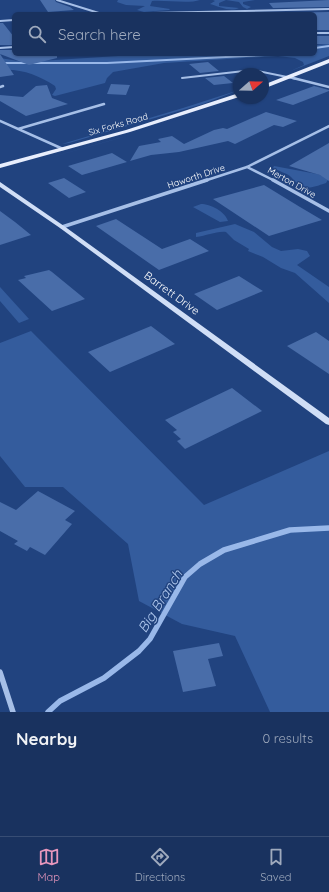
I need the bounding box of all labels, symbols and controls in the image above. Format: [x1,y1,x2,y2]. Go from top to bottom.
search box [12,12,317,56]
icon: search [26,23,48,45]
text: Search here [58,25,141,44]
north arrow [233,68,269,104]
street label: Six Forks Road [87,110,149,138]
street label: Haworth Drive [166,162,226,190]
street label: Merton Drive [266,164,318,200]
street label: Barrett Drive [142,268,202,318]
water label: Big Branch [134,565,187,636]
text: Nearby [16,728,77,749]
text: 0 results [262,730,313,746]
tab: Map [37,846,60,884]
tab: Directions [135,846,185,884]
tab: Saved [260,846,292,884]

